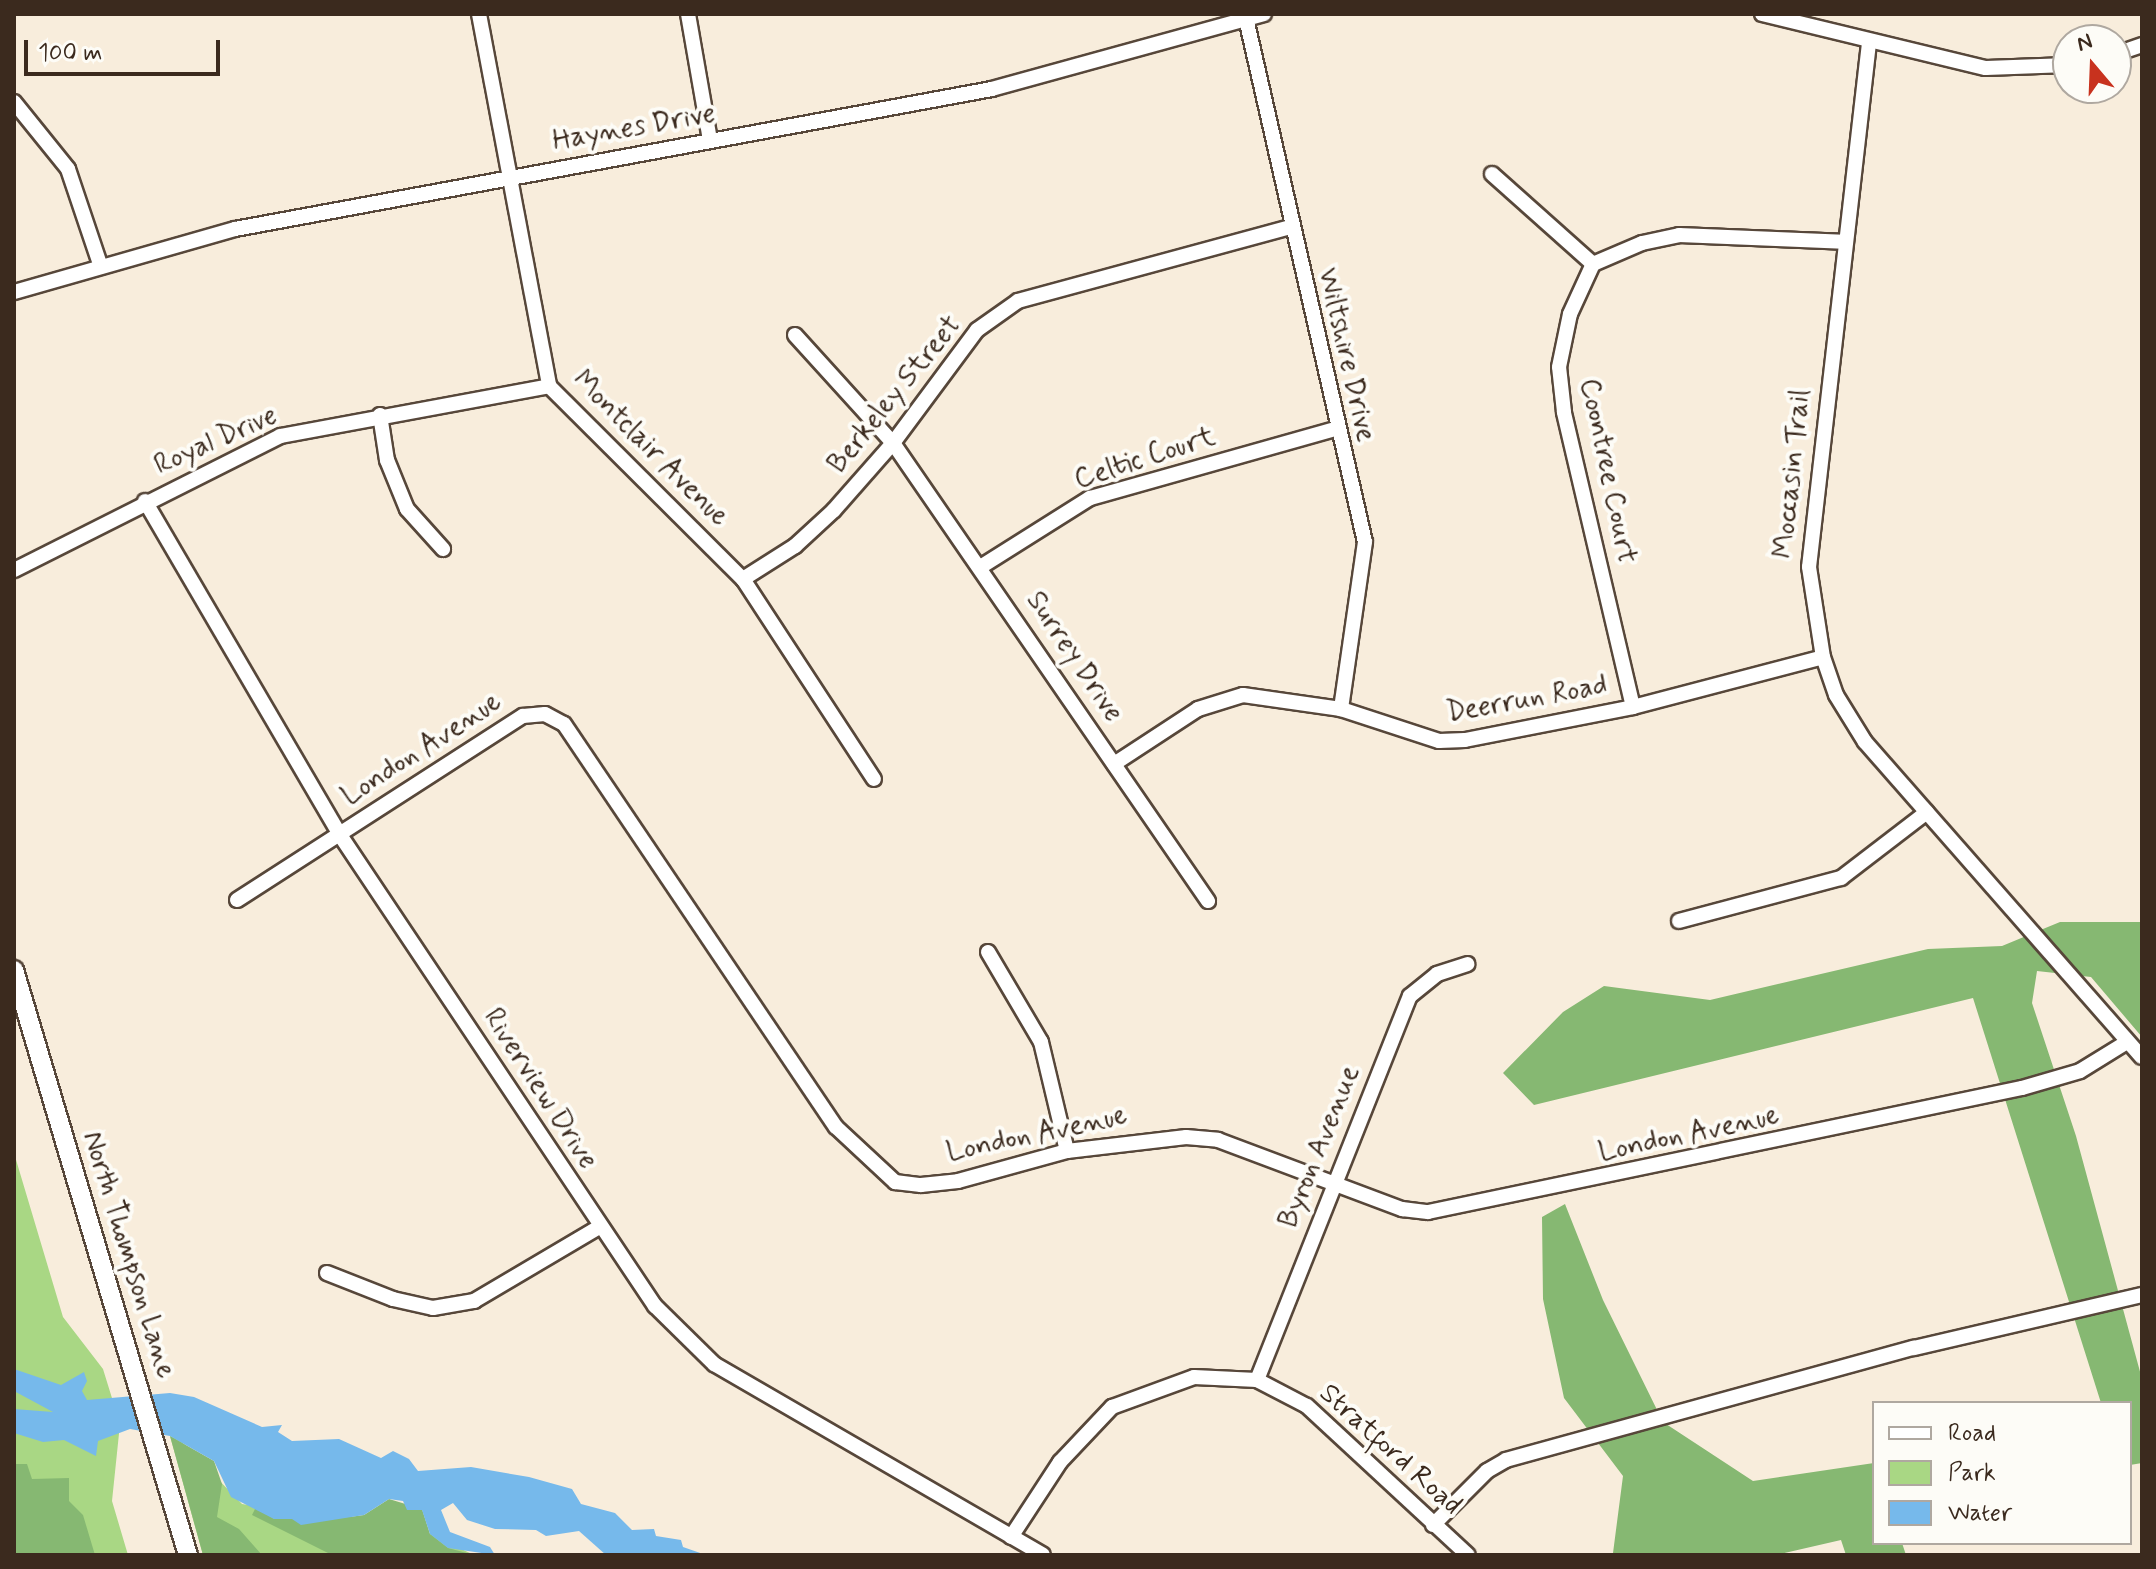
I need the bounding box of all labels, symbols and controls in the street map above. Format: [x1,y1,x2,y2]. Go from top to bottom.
scale bar [28,24,224,74]
north arrow [2052,24,2132,104]
text: N [2073,28,2096,59]
text: 100 m [38,38,102,69]
street label: Haynes Drive [551,97,717,159]
street label: Wiltshire Drive [1310,266,1382,444]
street label: Berkeley Street [822,310,968,480]
street label: Montclair Avenue [563,362,737,536]
street label: Coontree Court [1572,378,1642,564]
street label: Moccasin Trail [1768,390,1818,558]
street label: Royal Drive [149,399,283,483]
street label: Celtic Court [1071,421,1219,497]
street label: Surrey Drive [1019,586,1129,728]
street label: Deerrun Road [1444,669,1610,731]
street label: London Avenue [337,687,507,813]
street label: Riverview Drive [476,1003,604,1175]
street label: Byron Avenue [1274,1065,1366,1229]
street label: London Avenue [945,1100,1129,1170]
street label: London Avenue [1597,1100,1781,1170]
street label: North Thompson Lane [75,1129,181,1381]
street label: Stratford Road [1312,1378,1468,1522]
legend [1872,1401,2132,1545]
text: Road [1948,1418,1996,1449]
text: Park [1948,1458,1996,1489]
text: Water [1948,1498,2012,1529]

